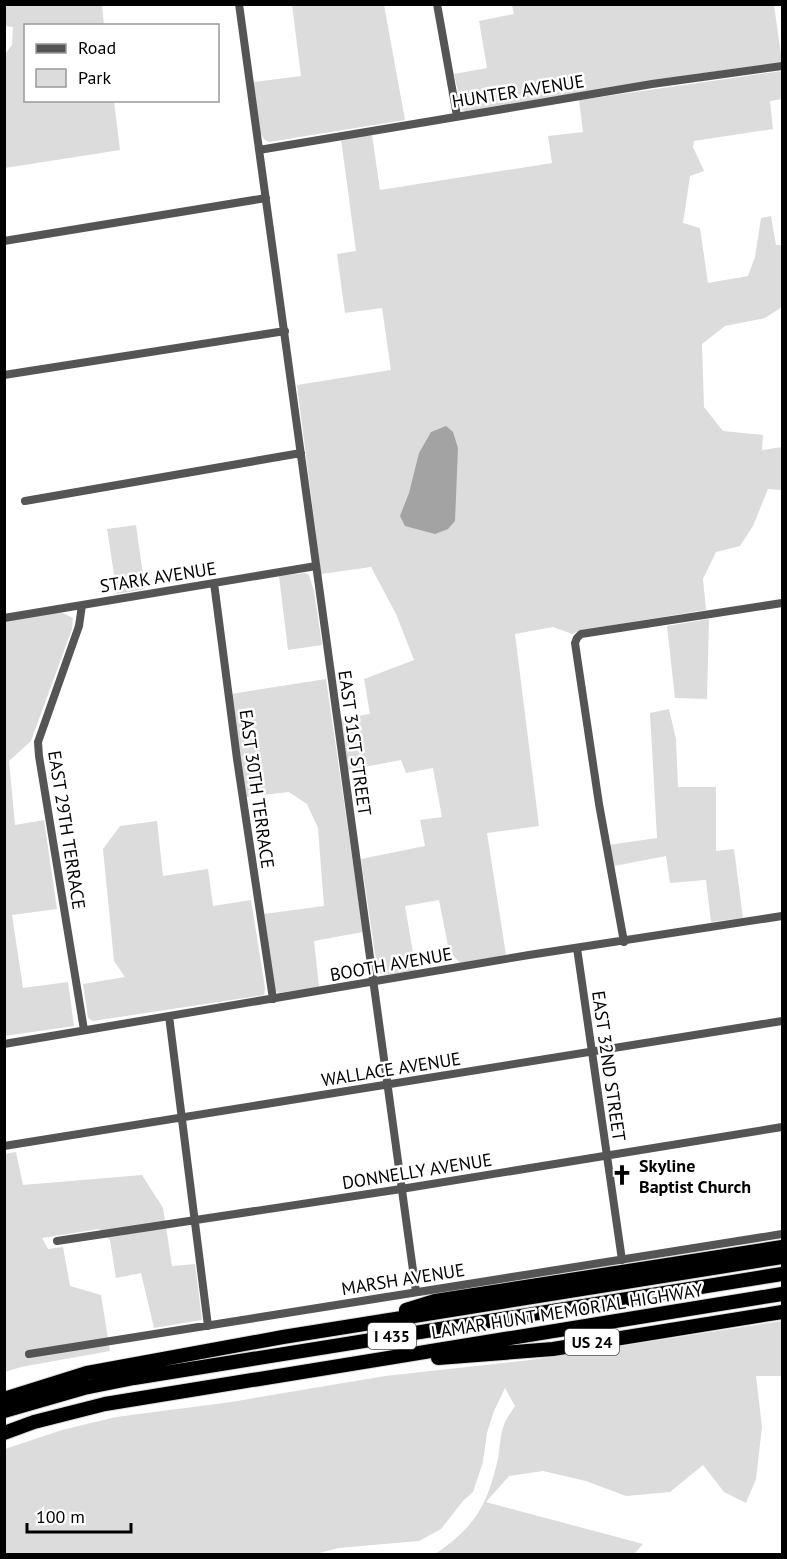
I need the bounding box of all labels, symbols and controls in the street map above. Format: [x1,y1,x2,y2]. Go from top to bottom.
legend [24,24,219,102]
text: Road [78,36,116,59]
text: Park [78,66,111,89]
street label: HUNTER AVENUE [450,69,586,113]
street label: STARK AVENUE [98,556,218,598]
street label: EAST 31ST STREET [333,669,377,817]
street label: EAST 30TH TERRACE [234,708,280,870]
street label: EAST 29TH TERRACE [43,749,91,911]
street label: BOOTH AVENUE [328,942,454,986]
street label: EAST 32ND STREET [587,989,631,1143]
street label: WALLACE AVENUE [320,1047,462,1091]
street label: DONNELLY AVENUE [340,1148,494,1194]
place label: Skyline Baptist Church [639,1154,751,1198]
church icon: Skyline Baptist Church [610,1163,634,1187]
street label: MARSH AVENUE [340,1258,466,1300]
street label: LAMAR HUNT MEMORIAL HIGHWAY [430,1278,704,1344]
road number: I 435 [368,1323,416,1349]
road number: US 24 [565,1329,619,1355]
scale bar [27,1496,130,1534]
text: 100 m [36,1505,85,1528]

